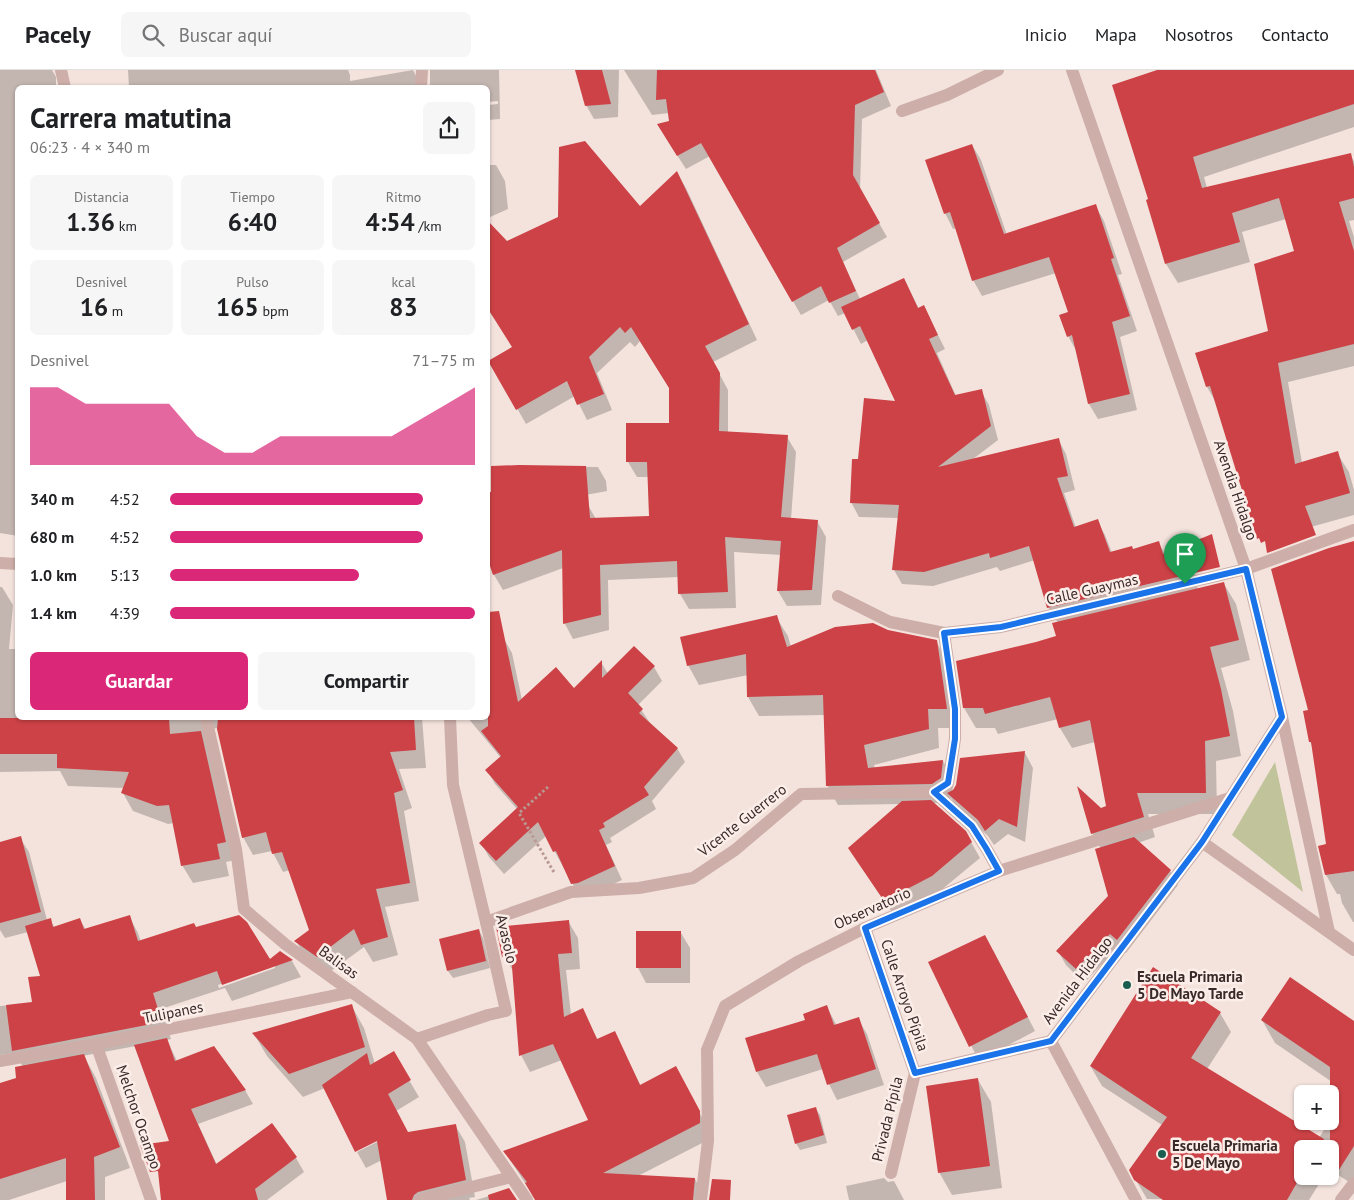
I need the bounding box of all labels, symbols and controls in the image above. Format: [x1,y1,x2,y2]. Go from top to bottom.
search box [121,12,471,57]
text: Pacely [25,19,91,50]
icon: search [139,21,167,49]
text: Buscar aquí [179,23,272,47]
text: Inicio [1024,23,1067,46]
text: Mapa [1095,23,1137,46]
text: Nosotros [1165,23,1233,46]
text: Contacto [1261,23,1329,46]
text: Carrera matutina [30,99,232,136]
button: share [423,102,475,154]
text: 06:23 · 4 × 340 m [30,137,150,157]
text: Distancia [74,188,129,206]
text: Tiempo [230,188,275,206]
text: Ritmo [386,188,421,206]
text: 1.36 [66,206,115,238]
text: 6:40 [228,206,277,238]
text: 4:54 [365,206,415,238]
text: km [115,217,137,235]
text: /km [415,217,442,235]
text: Desnivel [76,273,127,291]
text: Pulso [236,273,269,291]
text: kcal [392,273,415,291]
text: 16 [80,291,108,323]
text: 165 [216,291,259,323]
text: 83 [389,291,418,323]
text: m [108,302,123,320]
text: bpm [259,302,289,320]
text: Desnivel [30,350,89,370]
text: 71–75 m [412,350,475,370]
street label: Avendia Hidalgo [1210,437,1262,543]
text: 340 m [30,489,74,509]
text: 4:52 [110,489,140,509]
text: 680 m [30,527,74,547]
text: 4:52 [110,527,140,547]
pin [1164,533,1206,584]
icon: arrive [1171,540,1199,568]
text: 1.0 km [30,565,77,585]
text: 5:13 [110,565,140,585]
street label: Calle Guaymas [1044,569,1140,609]
text: 1.4 km [30,603,77,623]
text: 4:39 [110,603,140,623]
button: Guardar [30,652,248,710]
button: Compartir [258,652,475,710]
street label: Vicente Guerrero [693,780,790,861]
street label: Observatorio [831,883,913,933]
street label: Avasolo [492,913,522,965]
street label: Avenida Hidalgo [1038,932,1116,1028]
street label: Calle Arroyo Pípila [877,936,933,1054]
street label: Balisas [315,941,363,983]
place label: Escuela Primaria 5 De Mayo Tarde [1137,967,1244,1003]
marker: Escuela Primaria 5 De Mayo Tarde [1121,979,1133,991]
street label: Tulipanes [141,997,205,1027]
street label: Melchor Ocampo [112,1062,166,1172]
street label: Privada Pípila [867,1074,907,1164]
map controls [1294,1085,1339,1185]
button: + [1294,1085,1339,1130]
place label: Escuela Primaria 5 De Mayo [1172,1136,1278,1172]
button: − [1294,1140,1339,1185]
marker: Escuela Primaria 5 De Mayo [1156,1148,1168,1160]

